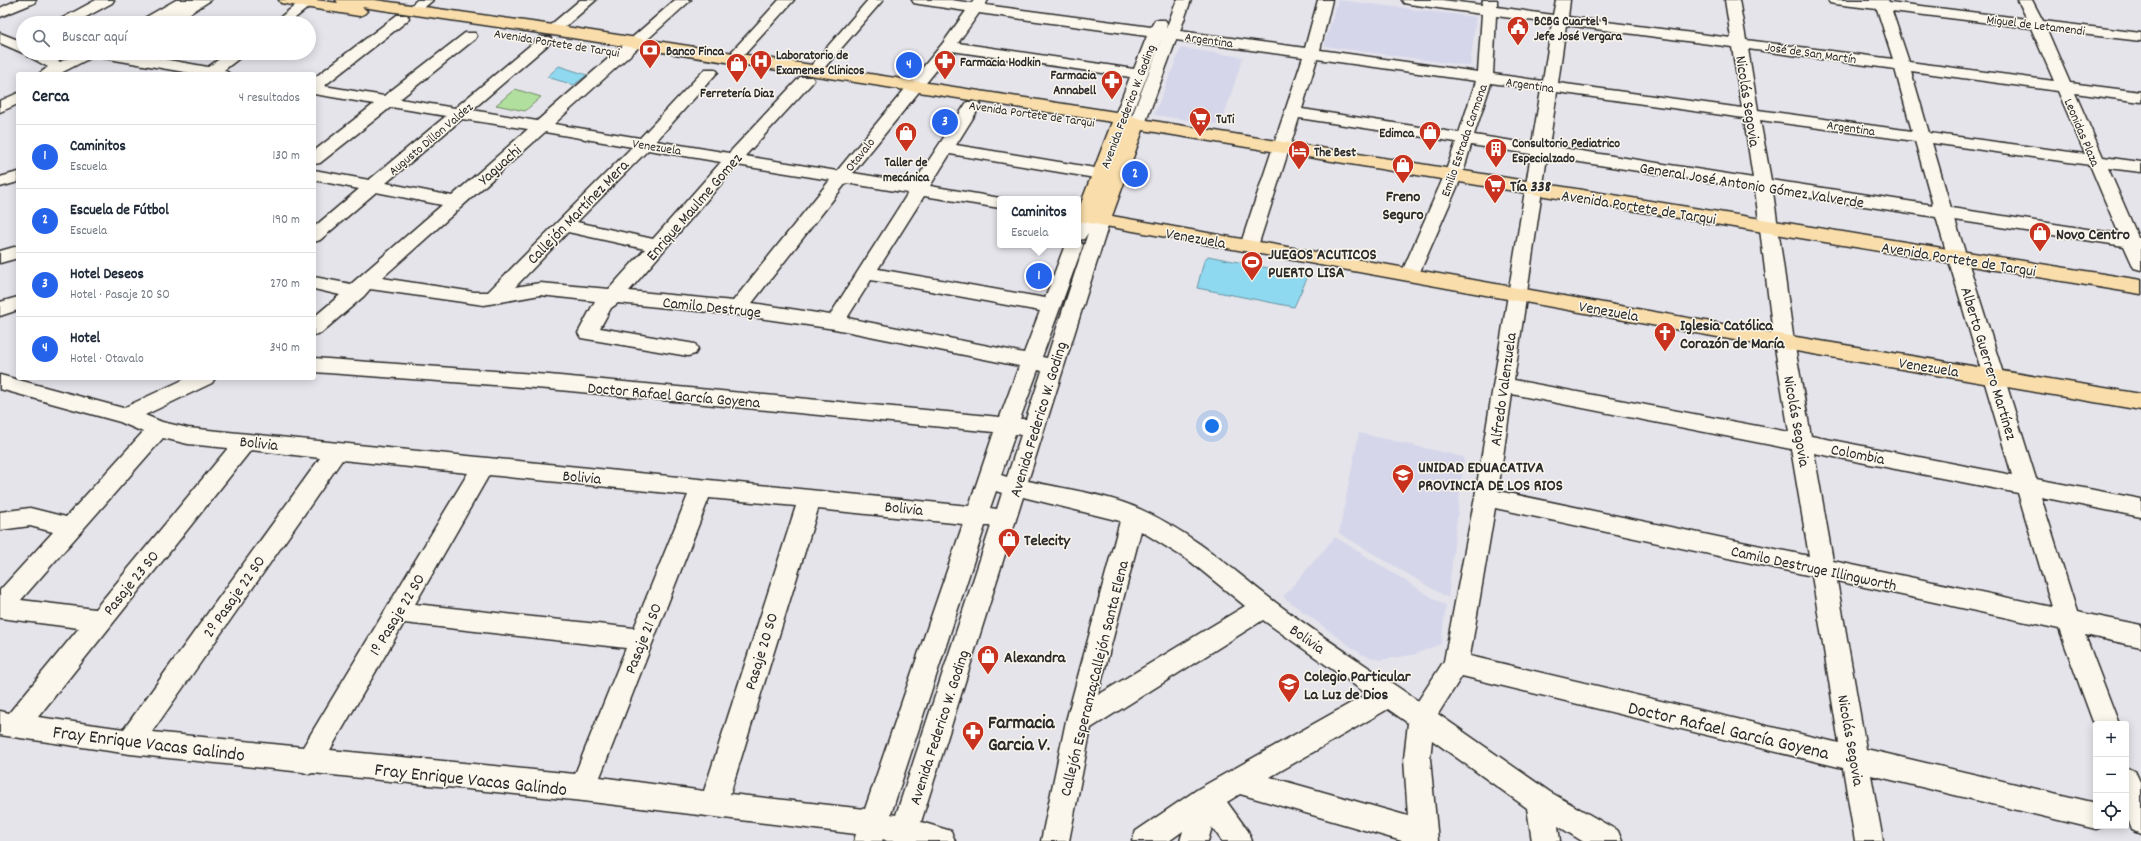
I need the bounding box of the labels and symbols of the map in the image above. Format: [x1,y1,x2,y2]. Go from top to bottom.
street label: Miguel de Letamendi [1985,11,2087,42]
place label: BCBG Cuartel 9 Jefe José Vergara [1534,13,1623,47]
public building icon: BCBG Cuartel 9 Jefe José Vergara [1505,14,1531,47]
street label: Avenida Portete de Tarqui [492,25,621,64]
street label: Argentina [1183,29,1235,54]
bank icon: Banco Finca [637,37,663,70]
street label: José de San Martín [1764,39,1857,70]
street label: Avenida Federico W. Goding [1097,42,1162,172]
place label: Banco Finca [666,43,725,62]
place label: Laboratorio de Examenes Clinicos [776,47,865,81]
hospital icon: Laboratorio de Examenes Clinicos [748,48,774,81]
pharmacy icon: Farmacia Hodkin [932,48,958,81]
pin: 4 [896,50,922,80]
shop icon: Ferretería Diaz [724,51,750,84]
place label: Farmacia Hodkin [960,54,1041,73]
street label: Nicolás Segovia [1728,54,1765,149]
place label: Farmacia Annabell [1051,67,1097,101]
pharmacy icon: Farmacia Annabell [1099,68,1125,101]
street label: Argentina [1504,74,1556,99]
street label: Emilio Estrada Carmona [1437,81,1494,200]
place label: Ferretería Diaz [700,85,775,104]
street label: Leonidas Plaza [2058,96,2104,171]
street label: Avenida Portete de Tarqui [967,97,1096,134]
street label: Augusto Dillon Valdez [385,99,478,181]
supermarket icon: TuTi [1187,105,1213,138]
pin: 3 [932,107,958,137]
place label: TuTi [1216,111,1235,130]
street label: Argentina [1825,117,1877,142]
shop icon: Edimca [1417,119,1443,152]
shop icon: Taller de mecánica [893,120,919,153]
place label: Edimca [1379,125,1415,144]
street label: Otavalo [841,134,881,177]
street label: Venezuela [631,135,683,162]
place label: Consultorio Pediatrico Especialzado [1512,135,1620,169]
building icon: Consultorio Pediatrico Especialzado [1483,136,1509,169]
hotel icon: The Best [1286,138,1312,171]
street label: Yaguachi [474,140,528,192]
place label: The Best [1314,144,1356,163]
street label: Enrique Maulme Gomez [641,148,748,267]
shop icon: Freno Seguro [1390,152,1416,185]
place label: Taller de mecánica [883,154,930,188]
street label: Callejón Martínez Mera [523,155,635,270]
street label: General José Antonio Gómez Valverde [1638,157,1866,216]
pin: 2 [1122,159,1148,189]
supermarket icon: Tía 338 [1482,172,1508,205]
place label: Tía 338 [1510,176,1552,199]
street label: Avenida Portete de Tarqui [1560,185,1718,232]
place label: Freno Seguro [1382,186,1424,227]
shop icon: Novo Centro [2027,220,2053,253]
street label: Venezuela [1164,223,1228,256]
place label: Novo Centro [2056,224,2130,247]
street label: Avenida Portete de Tarqui [1880,237,2038,284]
place label: JUEGOS ACUTICOS PUERTO LISA [1268,244,1377,285]
sports icon: JUEGOS ACUTICOS PUERTO LISA [1239,249,1265,282]
pin: 1 [1026,261,1052,291]
street label: Alberto Guerrero Martínez [1953,284,2022,443]
street label: Camilo Destruge [661,292,762,325]
street label: Venezuela [1577,296,1641,329]
place label: Iglesia Católica Corazón de María [1680,315,1786,356]
church icon: Iglesia Católica Corazón de María [1652,320,1678,353]
street label: Alfredo Valenzuela [1485,331,1524,448]
street label: Avenida Federico W. Goding [1005,339,1074,500]
street label: Venezuela [1897,352,1961,385]
street label: Nicolás Segovia [1776,374,1815,469]
street label: Doctor Rafael García Goyena [587,377,761,416]
your location [1202,416,1222,436]
street label: Bolivia [238,431,280,458]
street label: Colombia [1829,439,1887,472]
place label: UNIDAD EDUACATIVA PROVINCIA DE LOS RIOS [1418,457,1563,498]
school or university icon: UNIDAD EDUACATIVA PROVINCIA DE LOS RIOS [1390,462,1416,495]
street label: Bolivia [562,465,602,492]
street label: Bolivia [883,496,925,523]
shop icon: Telecity [996,526,1022,559]
place label: Telecity [1024,530,1072,553]
street label: Camilo Destruge Illingworth [1728,541,1898,598]
street label: Pasaje 23 SO [98,546,165,621]
street label: 2º Pasaje 22 SO [198,552,272,643]
street label: Callejón Esperanza;Callejón Santa Elena [1055,558,1136,799]
street label: 1º Pasaje 22 SO [365,570,432,661]
street label: Pasaje 21 SO [620,600,669,678]
street label: Pasaje 20 SO [740,610,785,693]
street label: Bolivia [1284,620,1329,661]
shop icon: Alexandra [975,643,1001,676]
street label: Avenida Federico W. Goding [904,647,976,808]
place label: Alexandra [1004,647,1067,670]
place label: Colegio Particular La Luz de Dios [1304,666,1412,707]
school or university icon: Colegio Particular La Luz de Dios [1276,671,1302,704]
street label: Nicolás Segovia [1830,693,1869,788]
street label: Doctor Rafael García Goyena [1625,696,1832,769]
place label: Farmacia Garcia V. [988,711,1056,760]
pharmacy icon: Farmacia Garcia V. [960,719,986,752]
street label: Fray Enrique Vacas Galindo [51,720,246,771]
street label: Fray Enrique Vacas Galindo [373,758,568,805]

